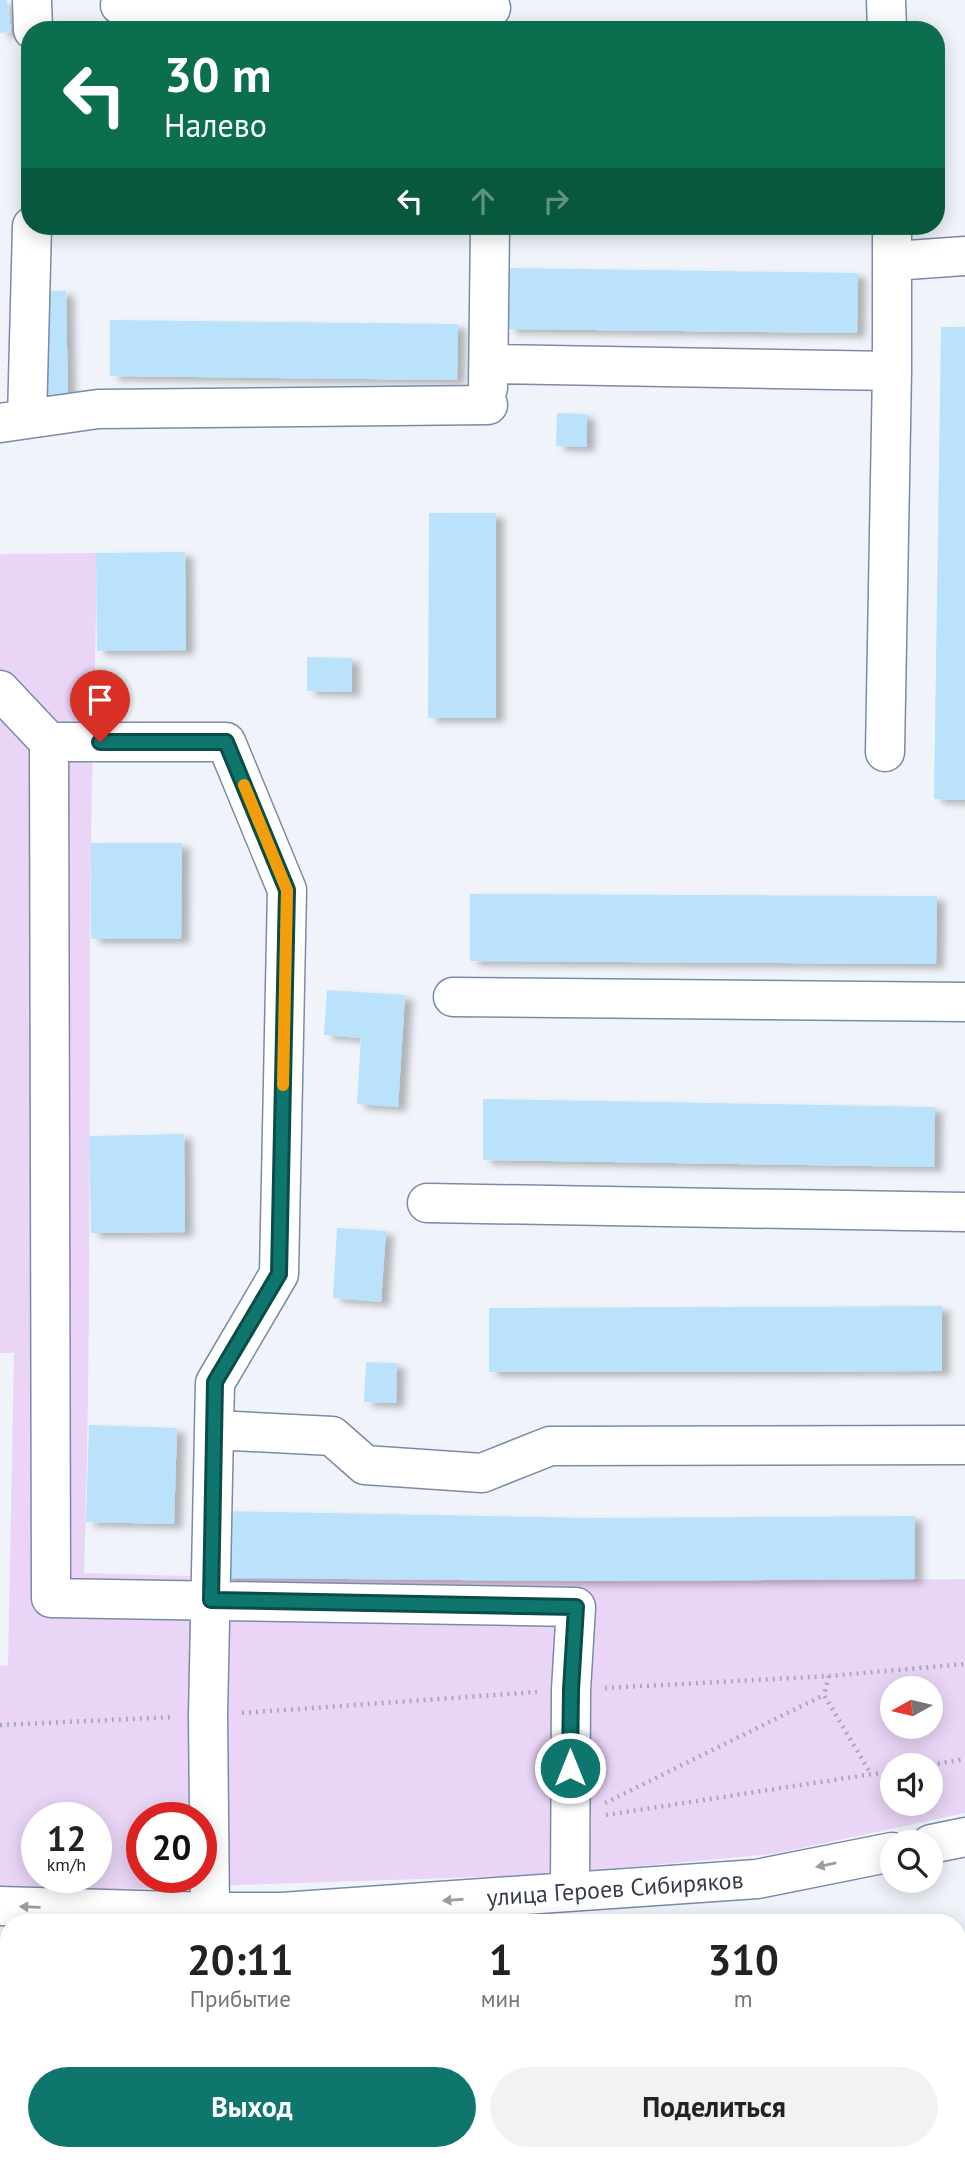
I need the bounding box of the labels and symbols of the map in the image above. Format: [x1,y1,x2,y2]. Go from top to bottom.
pin [70,670,130,742]
north arrow [880,1676,943,1740]
position arrow [533,1731,607,1805]
speed limit sign: 20 [126,1802,217,1893]
one-way arrow [815,1860,837,1871]
street label: улица Героев Сибиряков [486,1864,744,1913]
one-way arrow [442,1895,464,1906]
one-way arrow [19,1901,41,1913]

